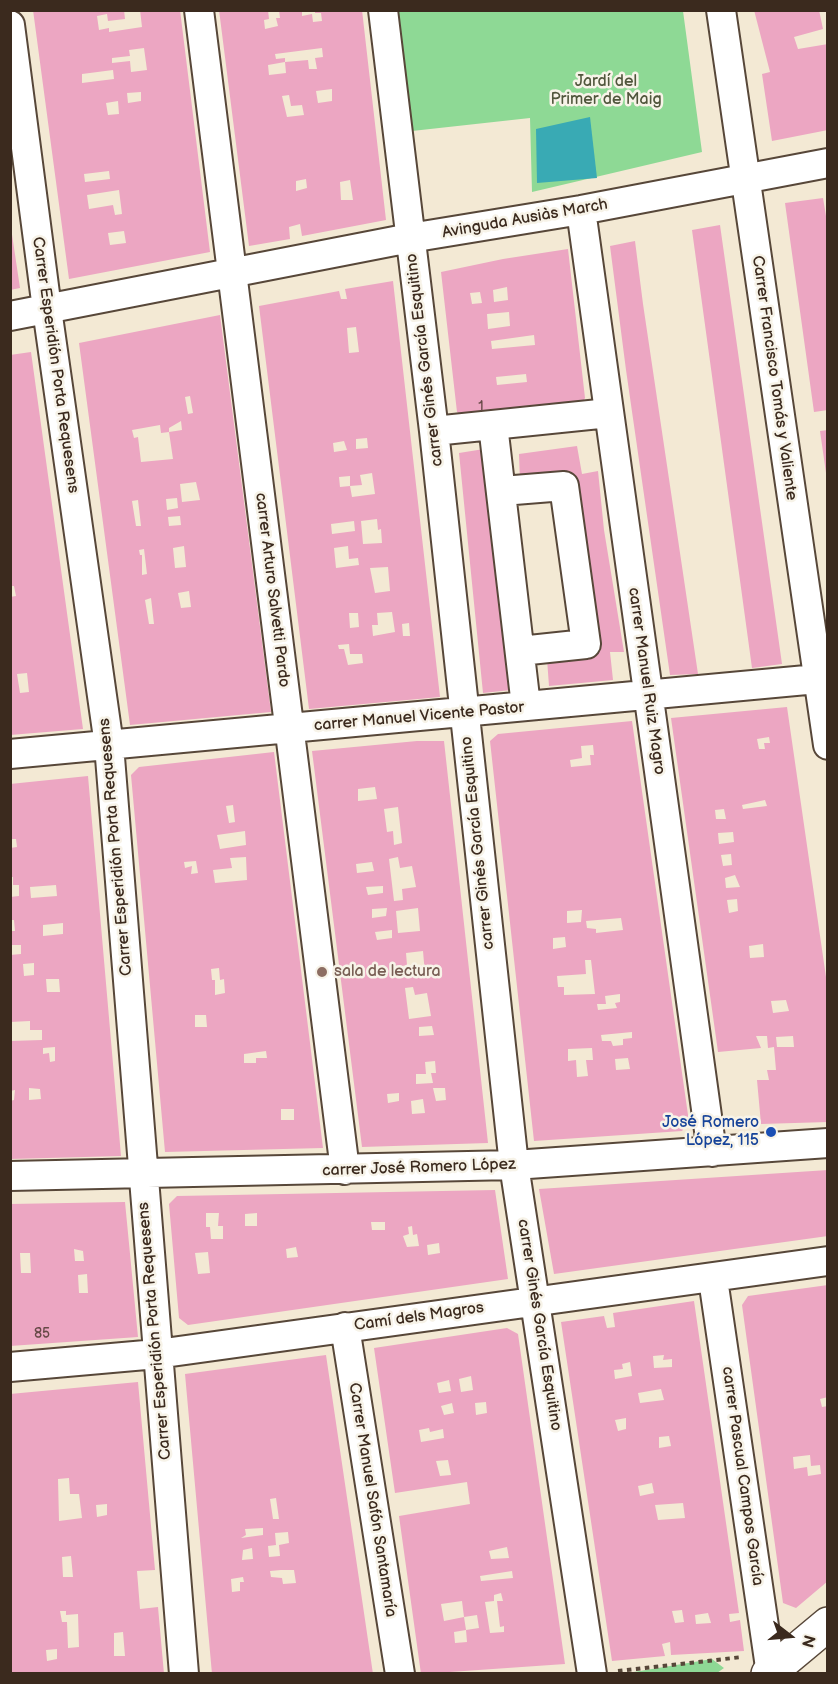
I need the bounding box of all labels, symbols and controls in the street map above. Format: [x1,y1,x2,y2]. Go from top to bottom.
park label: Jardí del Primer de Maig [550,72,662,110]
street label: Avinguda Ausiàs March [441,195,609,243]
street label: Carrer Esperidión Porta Requesens [27,236,83,494]
street label: carrer Ginés García Esquitino [402,252,448,468]
street label: Carrer Francisco Tomás y Valiente [747,254,801,502]
house number: 1 [478,399,484,415]
street label: carrer Arturo Salvetti Pardo [251,492,293,688]
street label: carrer Manuel Ruiz Magro [623,586,669,776]
street label: carrer Manuel Vicente Pastor [313,698,525,736]
street label: Carrer Esperidión Porta Requesens [95,717,137,977]
street label: carrer Ginés García Esquitino [457,735,499,951]
place label: sala de lectura [334,962,440,982]
marker: sala de lectura [315,965,329,979]
place label: José Romero López, 115 [662,1113,759,1151]
marker: José Romero López, 115 [764,1125,778,1139]
street label: carrer José Romero López [322,1155,516,1181]
street label: Carrer Esperidión Porta Requesens [134,1201,176,1461]
street label: carrer Ginés García Esquitino [513,1218,565,1432]
street label: Camí dels Magros [353,1298,485,1336]
house number: 85 [34,1326,50,1342]
street label: carrer Pascual Campos García [717,1365,767,1587]
street label: Carrer Manuel Safón Santamaría [344,1381,400,1619]
north arrow [760,1606,820,1666]
text: N [797,1633,819,1650]

